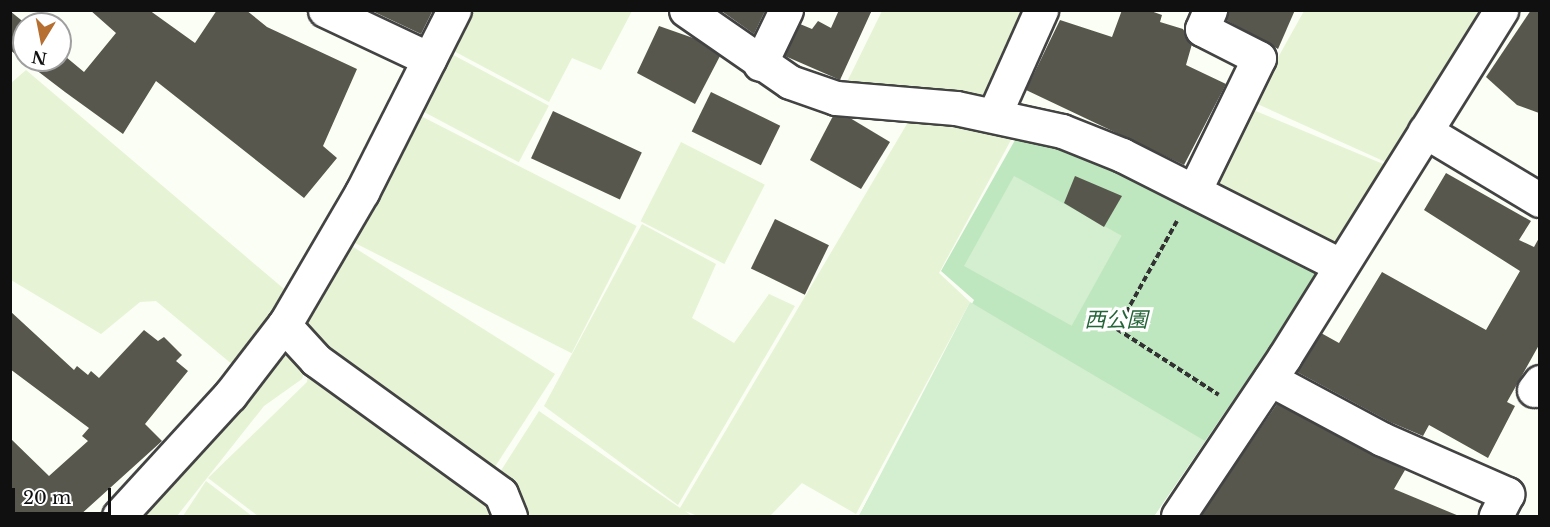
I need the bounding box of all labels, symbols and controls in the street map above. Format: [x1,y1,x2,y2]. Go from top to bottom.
north arrow [12,12,72,72]
text: N [30,47,48,69]
park label: 西公園 [1085,307,1147,333]
scale bar [15,476,114,514]
text: 20 m [23,487,71,509]

